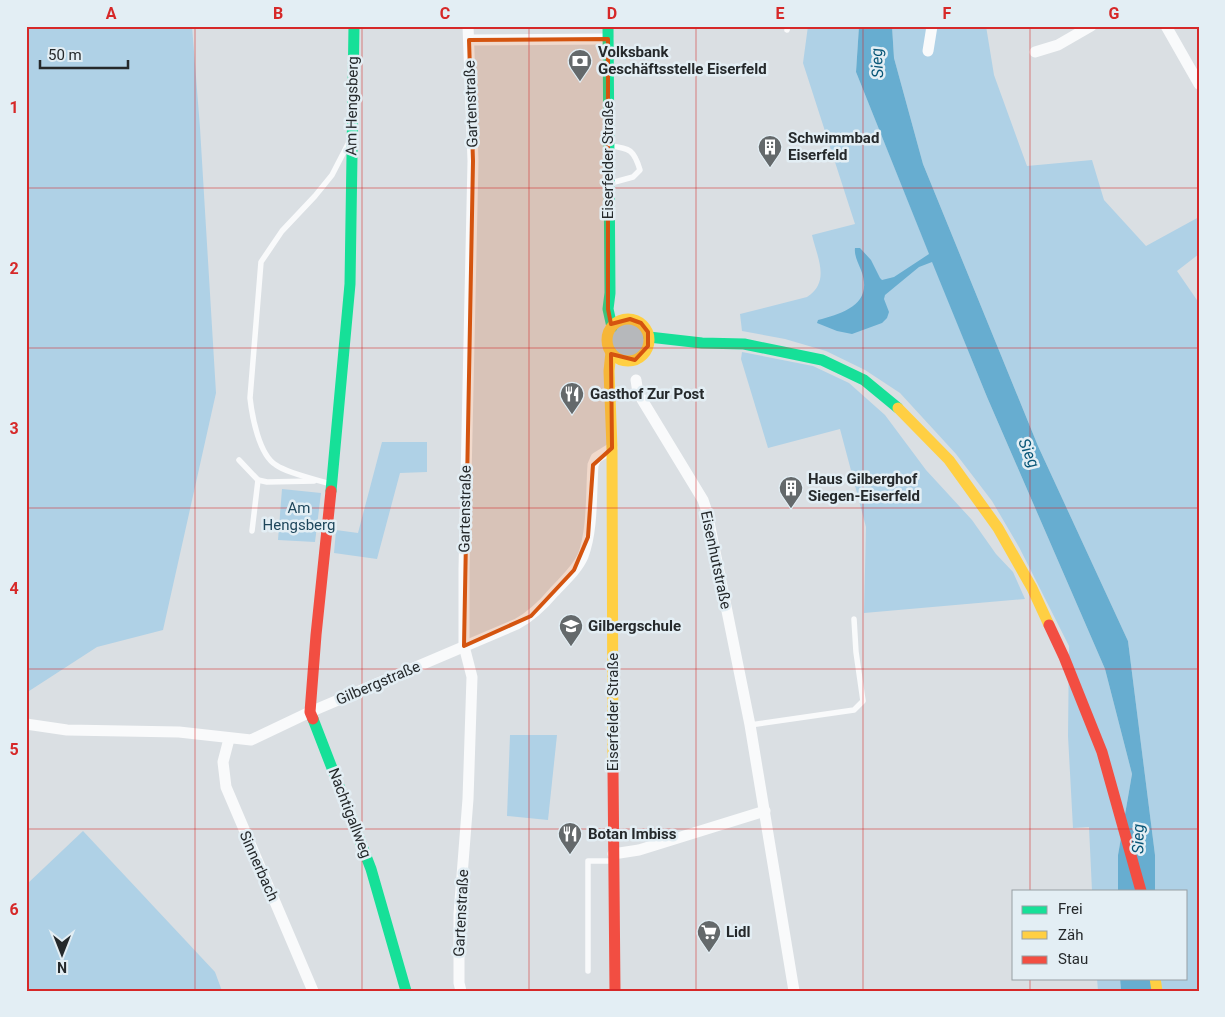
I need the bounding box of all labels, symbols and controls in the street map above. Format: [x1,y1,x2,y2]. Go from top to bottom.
text: A [106,4,117,23]
text: B [273,4,283,23]
text: C [440,4,450,23]
text: D [607,4,617,23]
text: E [776,4,785,23]
text: F [943,4,952,23]
text: G [1109,4,1120,23]
scale bar [40,38,128,70]
place label: Volksbank Geschäftsstelle Eiserfeld [598,43,767,78]
text: 50 m [48,46,82,64]
water label: Sieg [867,47,887,78]
bank icon: Volksbank Geschäftsstelle Eiserfeld [567,48,593,82]
street label: Am Hengsberg [342,56,362,156]
street label: Gartenstraße [460,60,482,148]
text: 1 [9,98,19,117]
street label: Eiserfelder Straße [599,101,617,219]
place label: Schwimmbad Eiserfeld [788,129,879,164]
building icon: Schwimmbad Eiserfeld [757,134,783,168]
text: 2 [9,259,19,278]
restaurant icon: Gasthof Zur Post [559,381,585,415]
place label: Gasthof Zur Post [590,385,704,403]
text: 3 [9,419,19,438]
water label: Sieg [1014,436,1044,471]
street label: Gartenstraße [455,465,475,553]
place label: Haus Gilberghof Siegen-Eiserfeld [808,470,920,505]
building icon: Haus Gilberghof Siegen-Eiserfeld [778,475,804,509]
park label: Am Hengsberg [263,499,335,534]
street label: Eisenhutstraße [697,509,735,611]
text: 4 [9,579,19,598]
school or university icon: Gilbergschule [558,613,584,647]
place label: Gilbergschule [588,617,681,635]
street label: Eiserfelder Straße [604,653,622,771]
street label: Gilbergstraße [333,657,423,709]
text: 5 [9,740,19,759]
street label: Nachtigallweg [325,765,375,861]
restaurant icon: Botan Imbiss [557,821,583,855]
water label: Sieg [1128,824,1148,854]
place label: Botan Imbiss [588,825,677,843]
street label: Sinnerbach [236,828,282,904]
street label: Gartenstraße [450,869,472,957]
legend [1012,890,1188,980]
text: 6 [9,900,19,919]
text: Frei [1058,900,1083,918]
supermarket icon: Lidl [696,919,722,953]
place label: Lidl [726,923,751,941]
text: Zäh [1058,926,1083,944]
north arrow [38,930,88,980]
text: Stau [1058,950,1088,968]
text: N [57,959,67,975]

